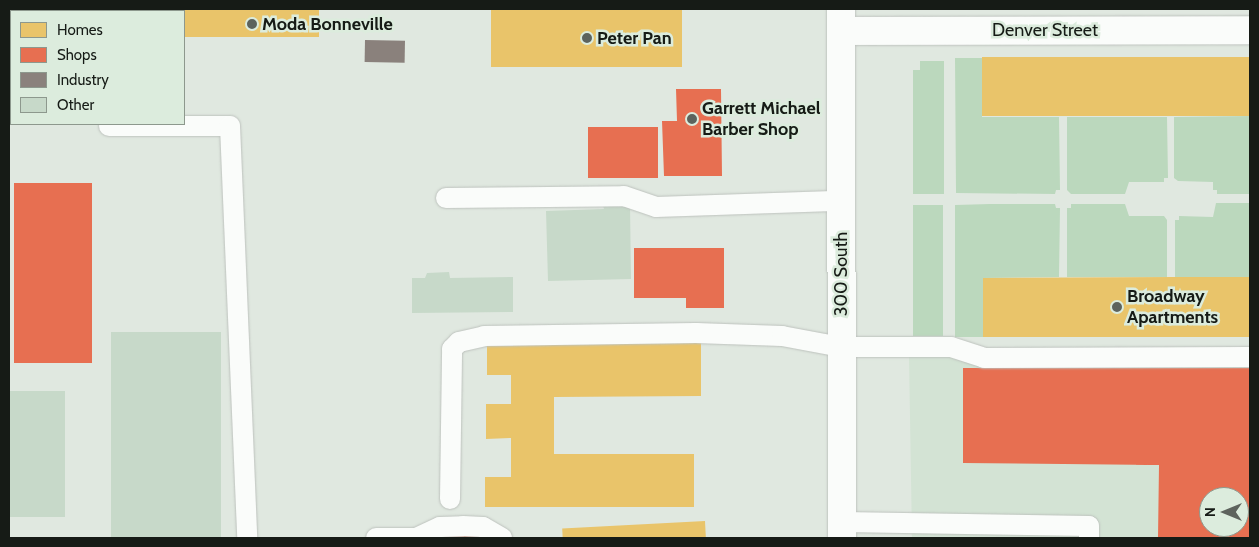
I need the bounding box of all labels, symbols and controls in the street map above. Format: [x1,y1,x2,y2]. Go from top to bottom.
legend [10,10,185,125]
place label: Moda Bonneville [262,13,393,35]
marker: Moda Bonneville [246,18,258,30]
street label: Denver Street [992,19,1098,41]
text: Homes [57,21,103,39]
place label: Peter Pan [597,27,672,49]
marker: Peter Pan [581,32,593,44]
text: Shops [57,46,97,64]
text: Industry [57,71,109,89]
text: Other [57,96,94,114]
place label: Garrett Michael Barber Shop [702,98,821,140]
marker: Garrett Michael Barber Shop [686,113,698,125]
street label: 300 South [830,232,852,316]
place label: Broadway Apartments [1127,286,1218,328]
marker: Broadway Apartments [1111,301,1123,313]
north arrow [1199,487,1249,537]
text: N [1201,507,1219,517]

